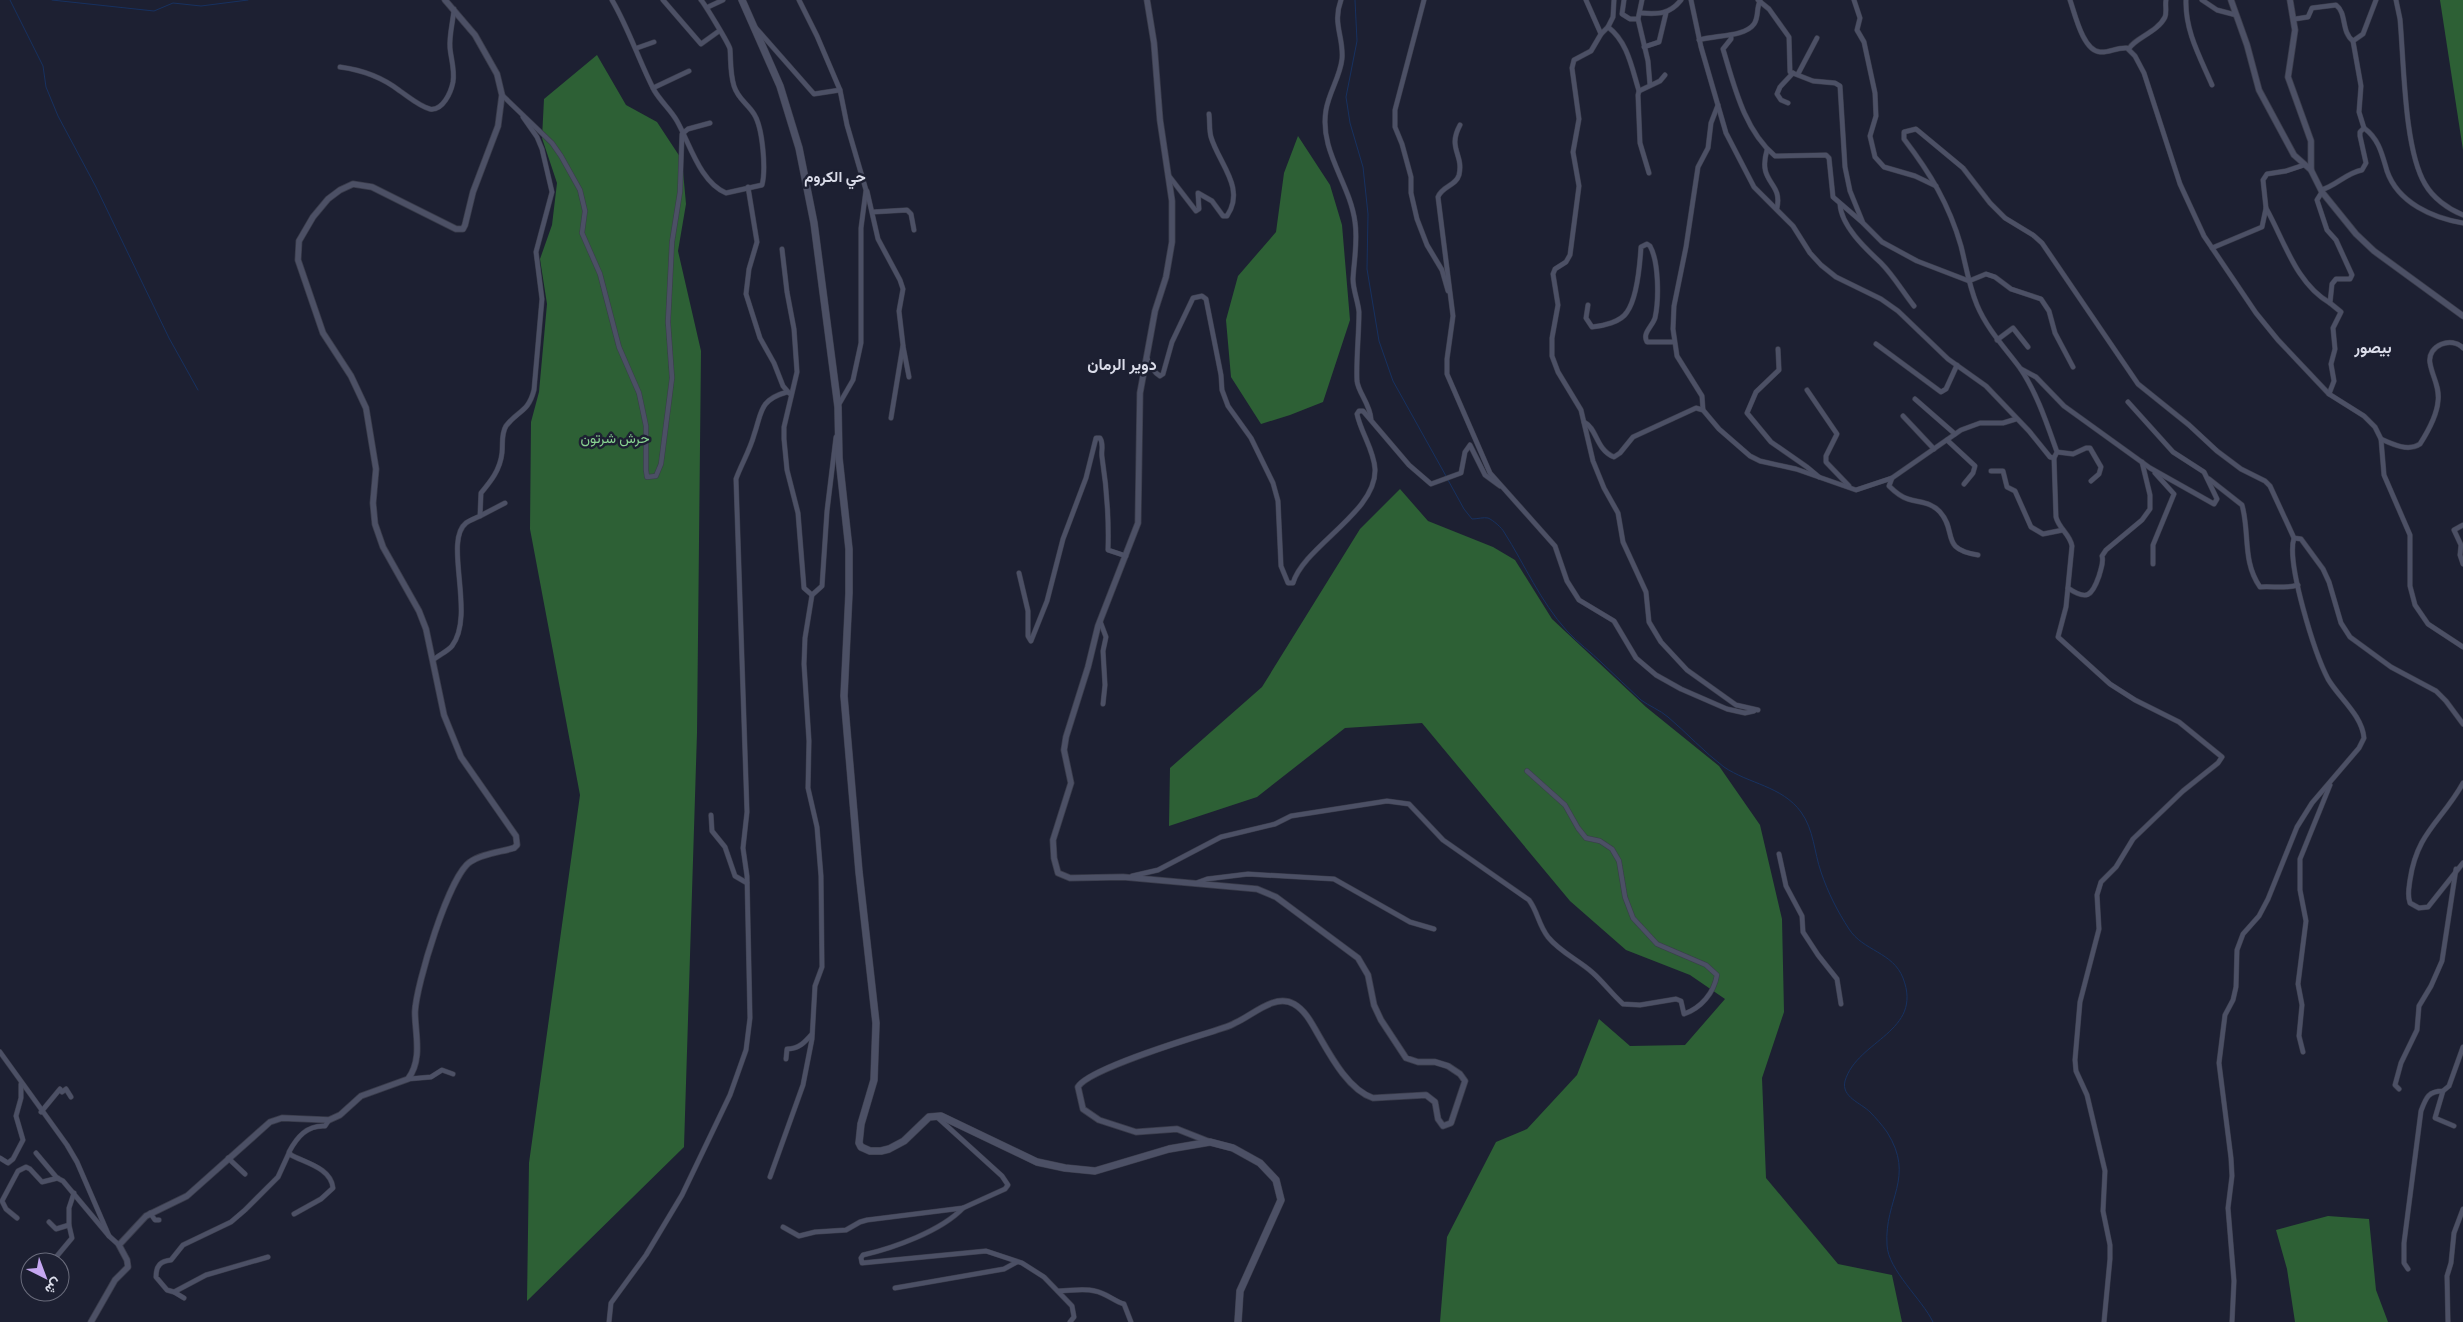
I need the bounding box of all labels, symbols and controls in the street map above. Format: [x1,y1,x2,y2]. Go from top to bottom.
district label: حي الكروم [804,168,866,190]
district label: بيصور [2353,338,2392,358]
district label: دوير الرمان [1087,355,1157,375]
park label: حرش شرتون [580,430,650,447]
north arrow [20,1252,70,1302]
text: ش [41,1274,65,1298]

